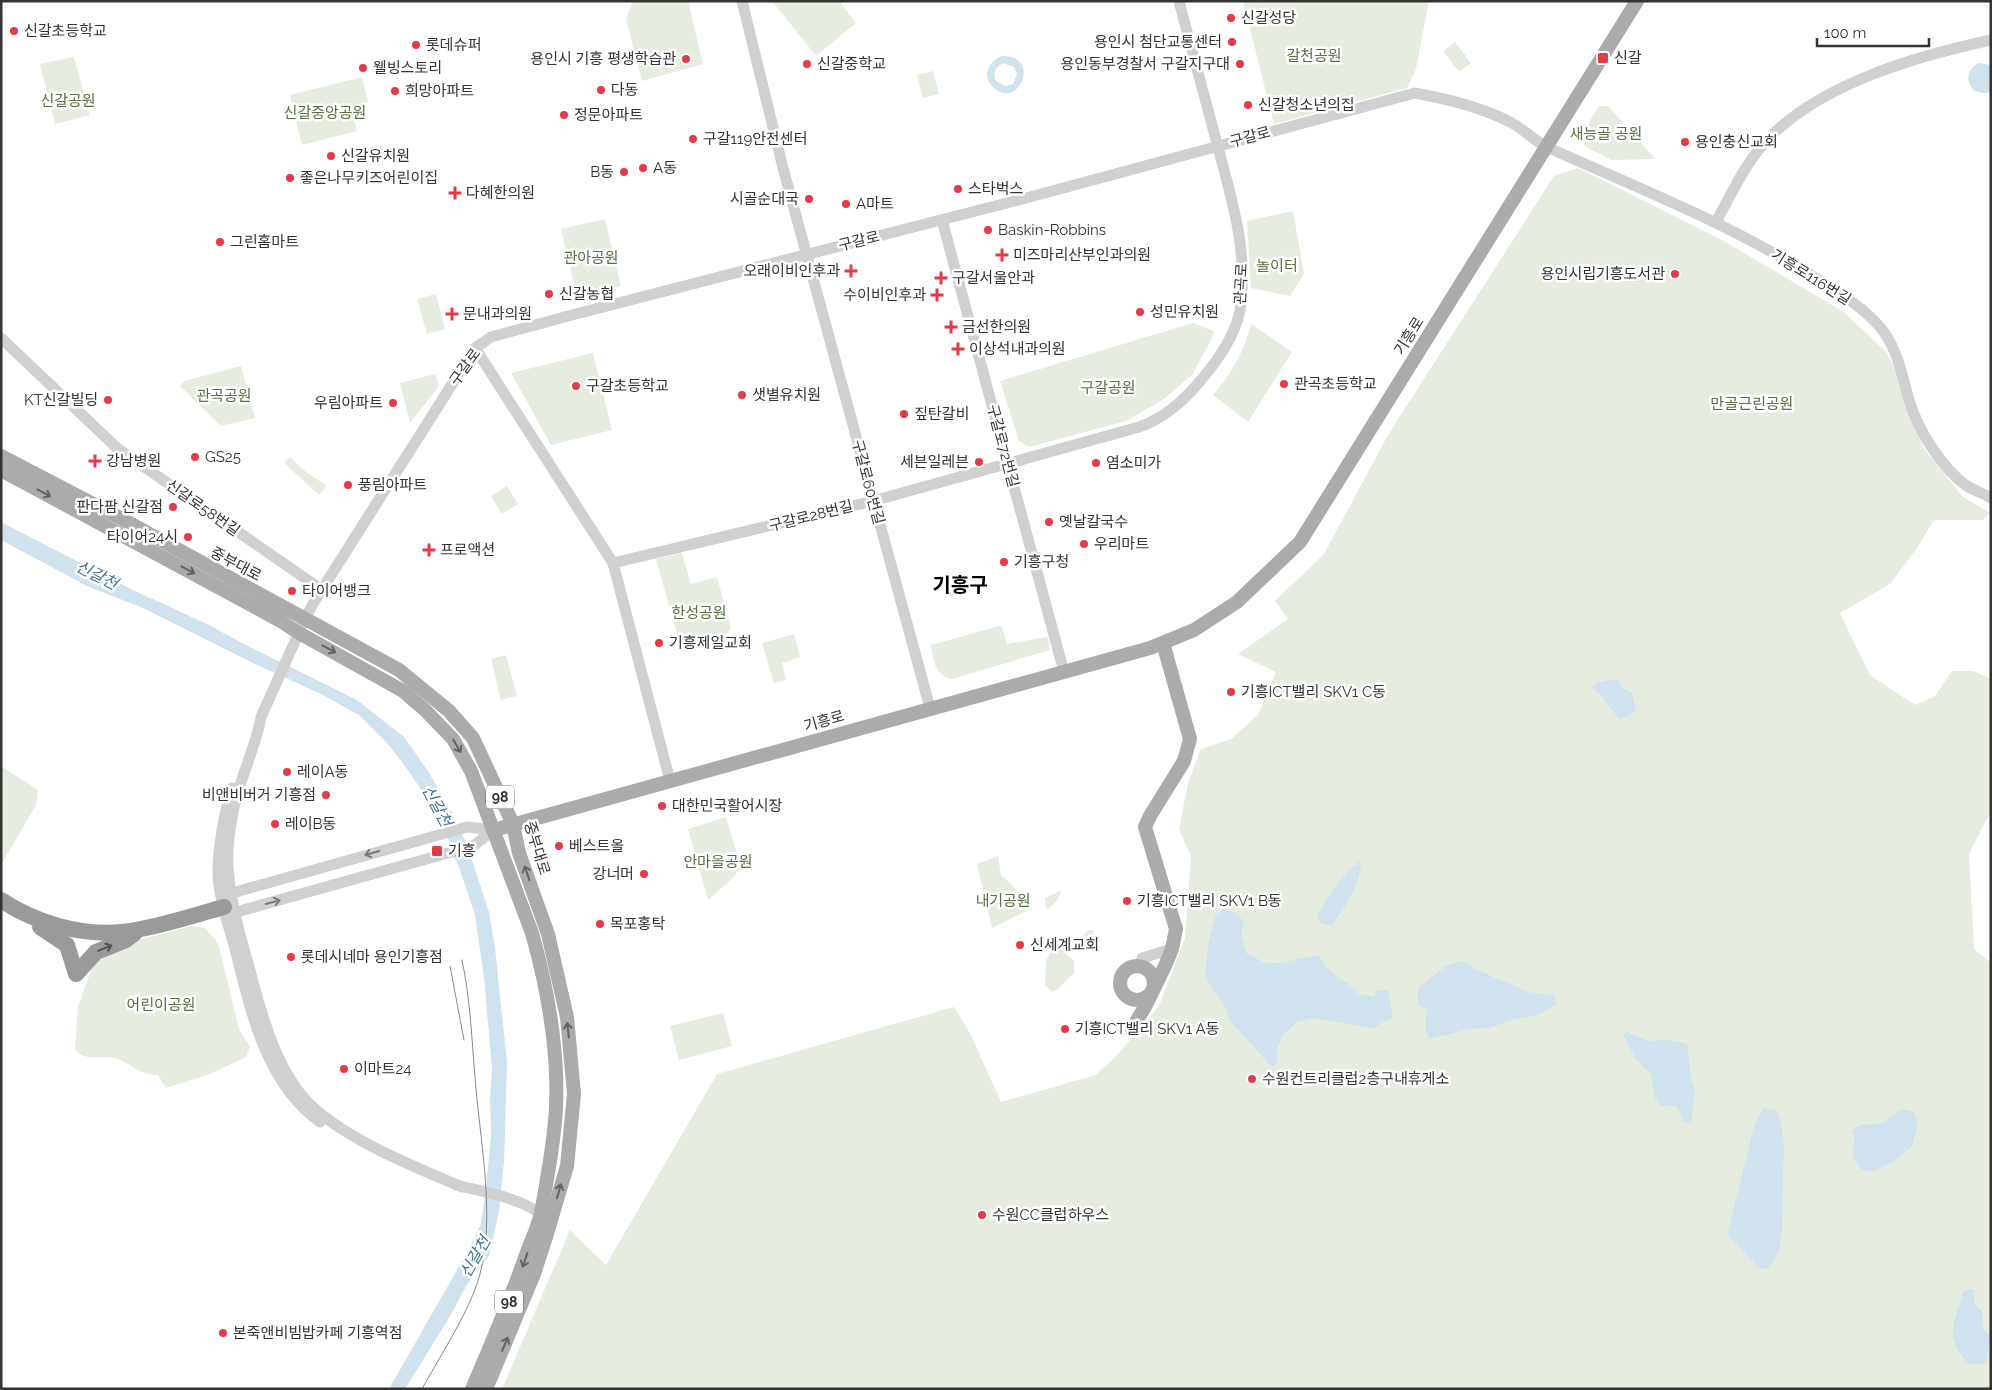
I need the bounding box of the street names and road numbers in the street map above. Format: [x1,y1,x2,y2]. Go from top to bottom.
street label: 구갈로 [1228,123,1272,151]
street label: 구갈로 [837,227,881,255]
street label: 기흥로116번길 [1768,245,1854,309]
street label: 관곡로 [1231,263,1251,305]
street label: 기흥로 [1390,314,1428,358]
street label: 구갈로 [446,345,484,389]
street label: 구갈로72번길 [983,403,1023,489]
street label: 구갈로60번길 [848,438,888,526]
street label: 신갈로58번길 [163,476,243,540]
street label: 구갈로28번길 [767,497,855,535]
street label: 중부대로 [207,543,265,585]
street label: 기흥로 [802,707,846,735]
road number: 98 [486,786,514,809]
street label: 중부대로 [520,819,554,877]
road number: 98 [495,1290,523,1314]

